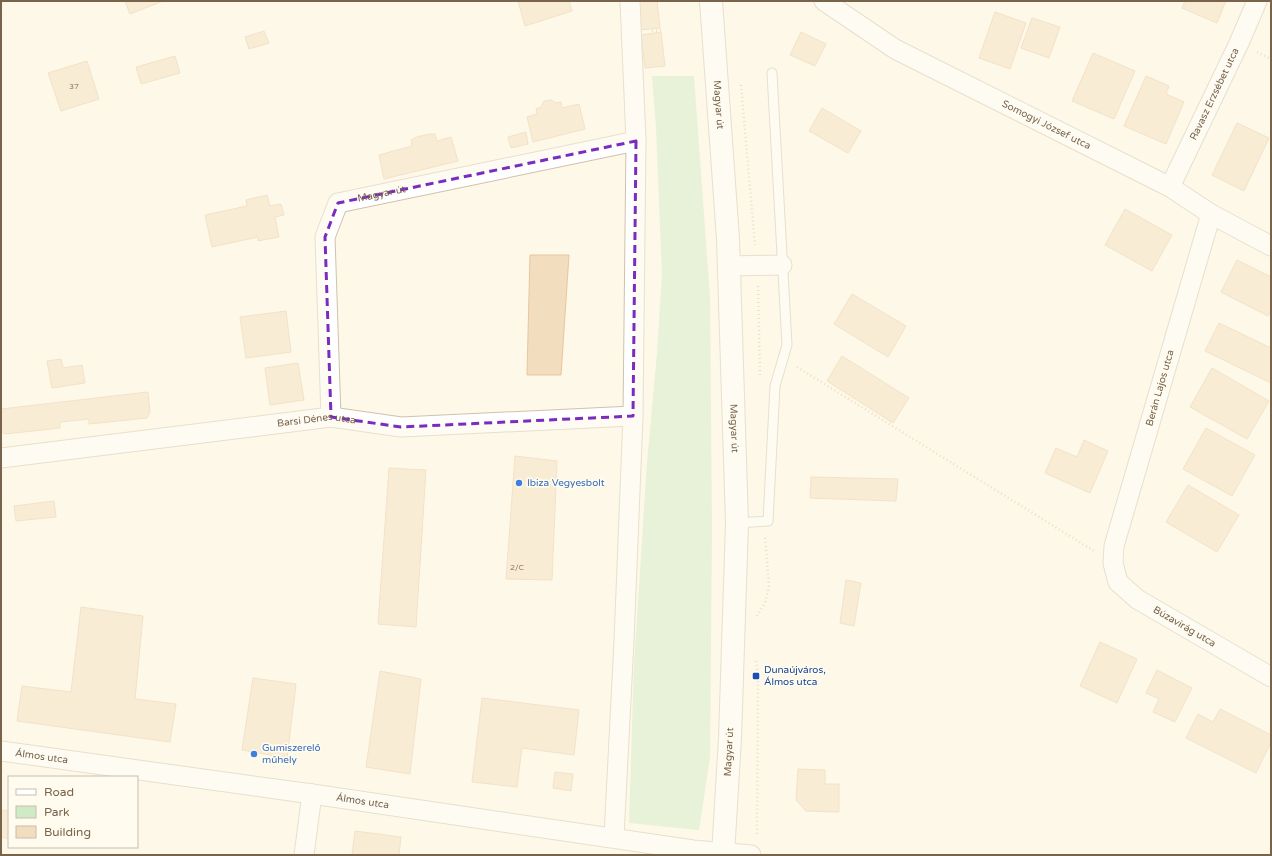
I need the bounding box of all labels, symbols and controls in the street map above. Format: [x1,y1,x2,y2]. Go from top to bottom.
street label: Ravasz Erzsébet utca [1187,46,1242,142]
street label: Magyar út [711,80,726,130]
house number: 37 [69,82,79,91]
street label: Somogyi József utca [1000,98,1093,152]
street label: Magyar út [356,183,407,205]
street label: Berán Lajos utca [1143,348,1177,428]
street label: Magyar út [727,404,741,453]
street label: Barsi Dénes utca [276,411,357,430]
place label: Ibiza Vegyesbolt [527,477,605,489]
marker: Ibiza Vegyesbolt [514,478,524,488]
house number: 2/C [510,563,524,572]
street label: Búzavirág utca [1151,604,1218,650]
place label: Dunaújváros, Álmos utca [764,664,826,688]
marker: Dunaújváros, Álmos utca [751,671,761,681]
street label: Magyar út [722,727,736,777]
place label: Gumiszerelő műhely [262,742,321,766]
street label: Álmos utca [14,747,69,766]
marker: Gumiszerelő műhely [249,749,259,759]
legend [8,776,138,848]
text: Road [44,785,74,799]
street label: Álmos utca [335,792,390,811]
text: Park [44,805,70,819]
text: Building [44,825,91,839]

